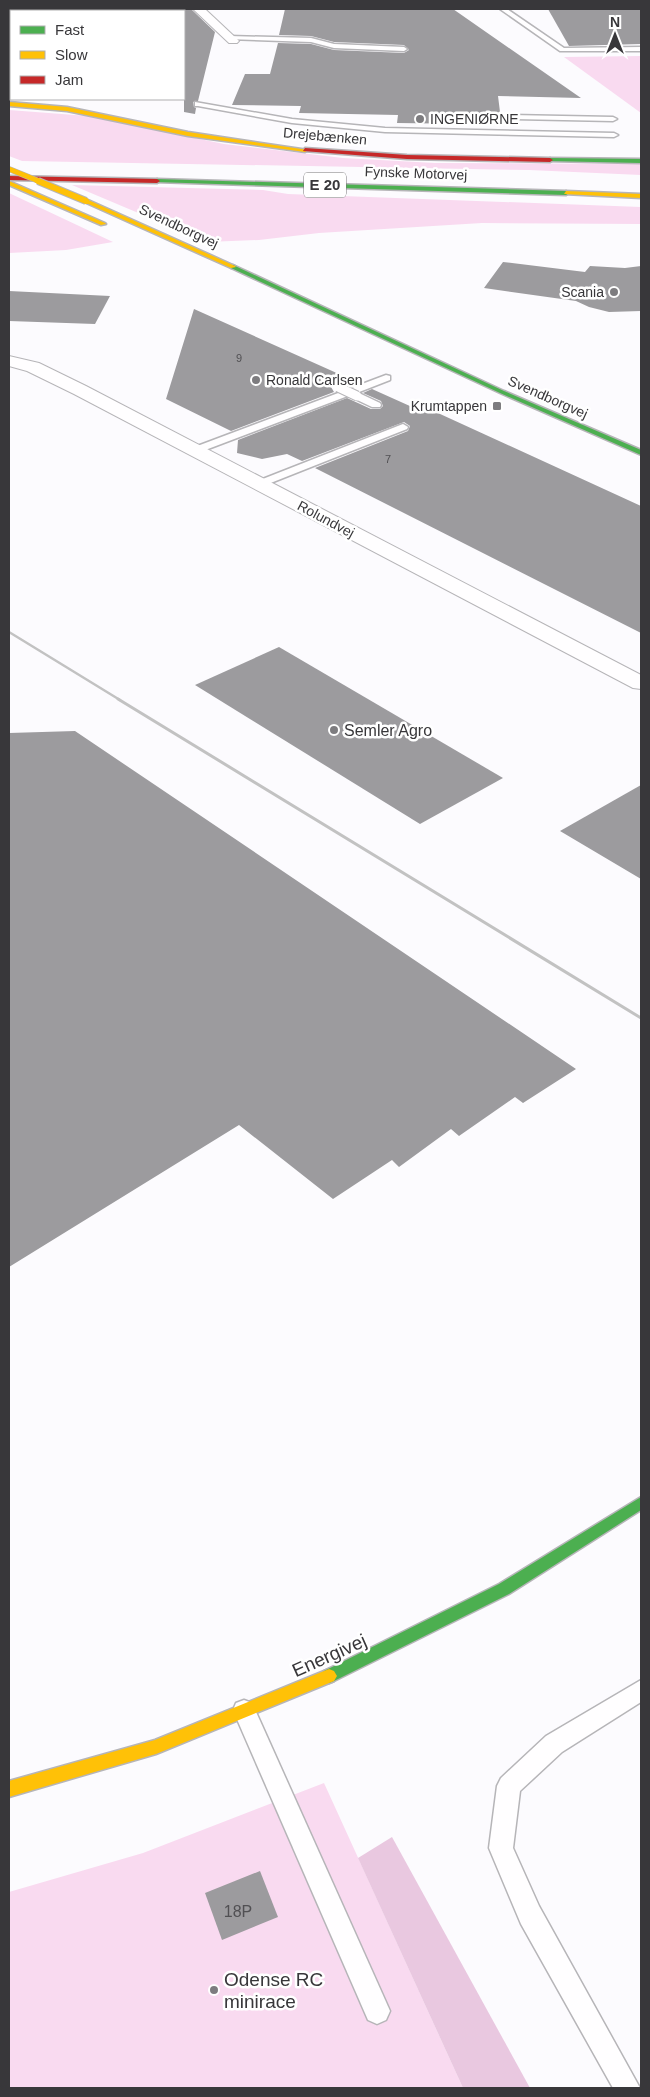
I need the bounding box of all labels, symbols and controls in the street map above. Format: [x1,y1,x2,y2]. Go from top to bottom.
legend [10,10,185,100]
north arrow [590,10,640,60]
text: N [610,14,620,30]
text: Fast [55,21,85,38]
text: Slow [55,46,88,63]
text: Jam [55,71,83,88]
place label: INGENIØRNE [430,111,519,127]
marker: INGENIØRNE [414,113,426,125]
street label: Drejebænken [282,124,368,148]
street label: Fynske Motorvej [364,163,468,183]
road number: E 20 [304,172,346,198]
street label: Svendborgvej [137,201,221,251]
place label: Scania [561,284,604,300]
marker: Scania [608,286,620,298]
house number: 9 [236,352,242,364]
place label: Ronald Carlsen [266,372,363,388]
street label: Svendborgvej [506,372,590,422]
marker: Ronald Carlsen [250,374,262,386]
place label: Krumtappen [411,398,487,414]
marker: Krumtappen [491,400,503,412]
house number: 7 [385,453,391,465]
street label: Rolundvej [295,497,357,541]
place label: Semler Agro [344,722,432,739]
marker: Semler Agro [328,724,340,736]
street label: Energivej [289,1630,370,1681]
house number: 18P [224,1903,252,1920]
place label: Odense RC minirace [224,1969,323,2012]
marker: Odense RC minirace [208,1984,220,1996]

